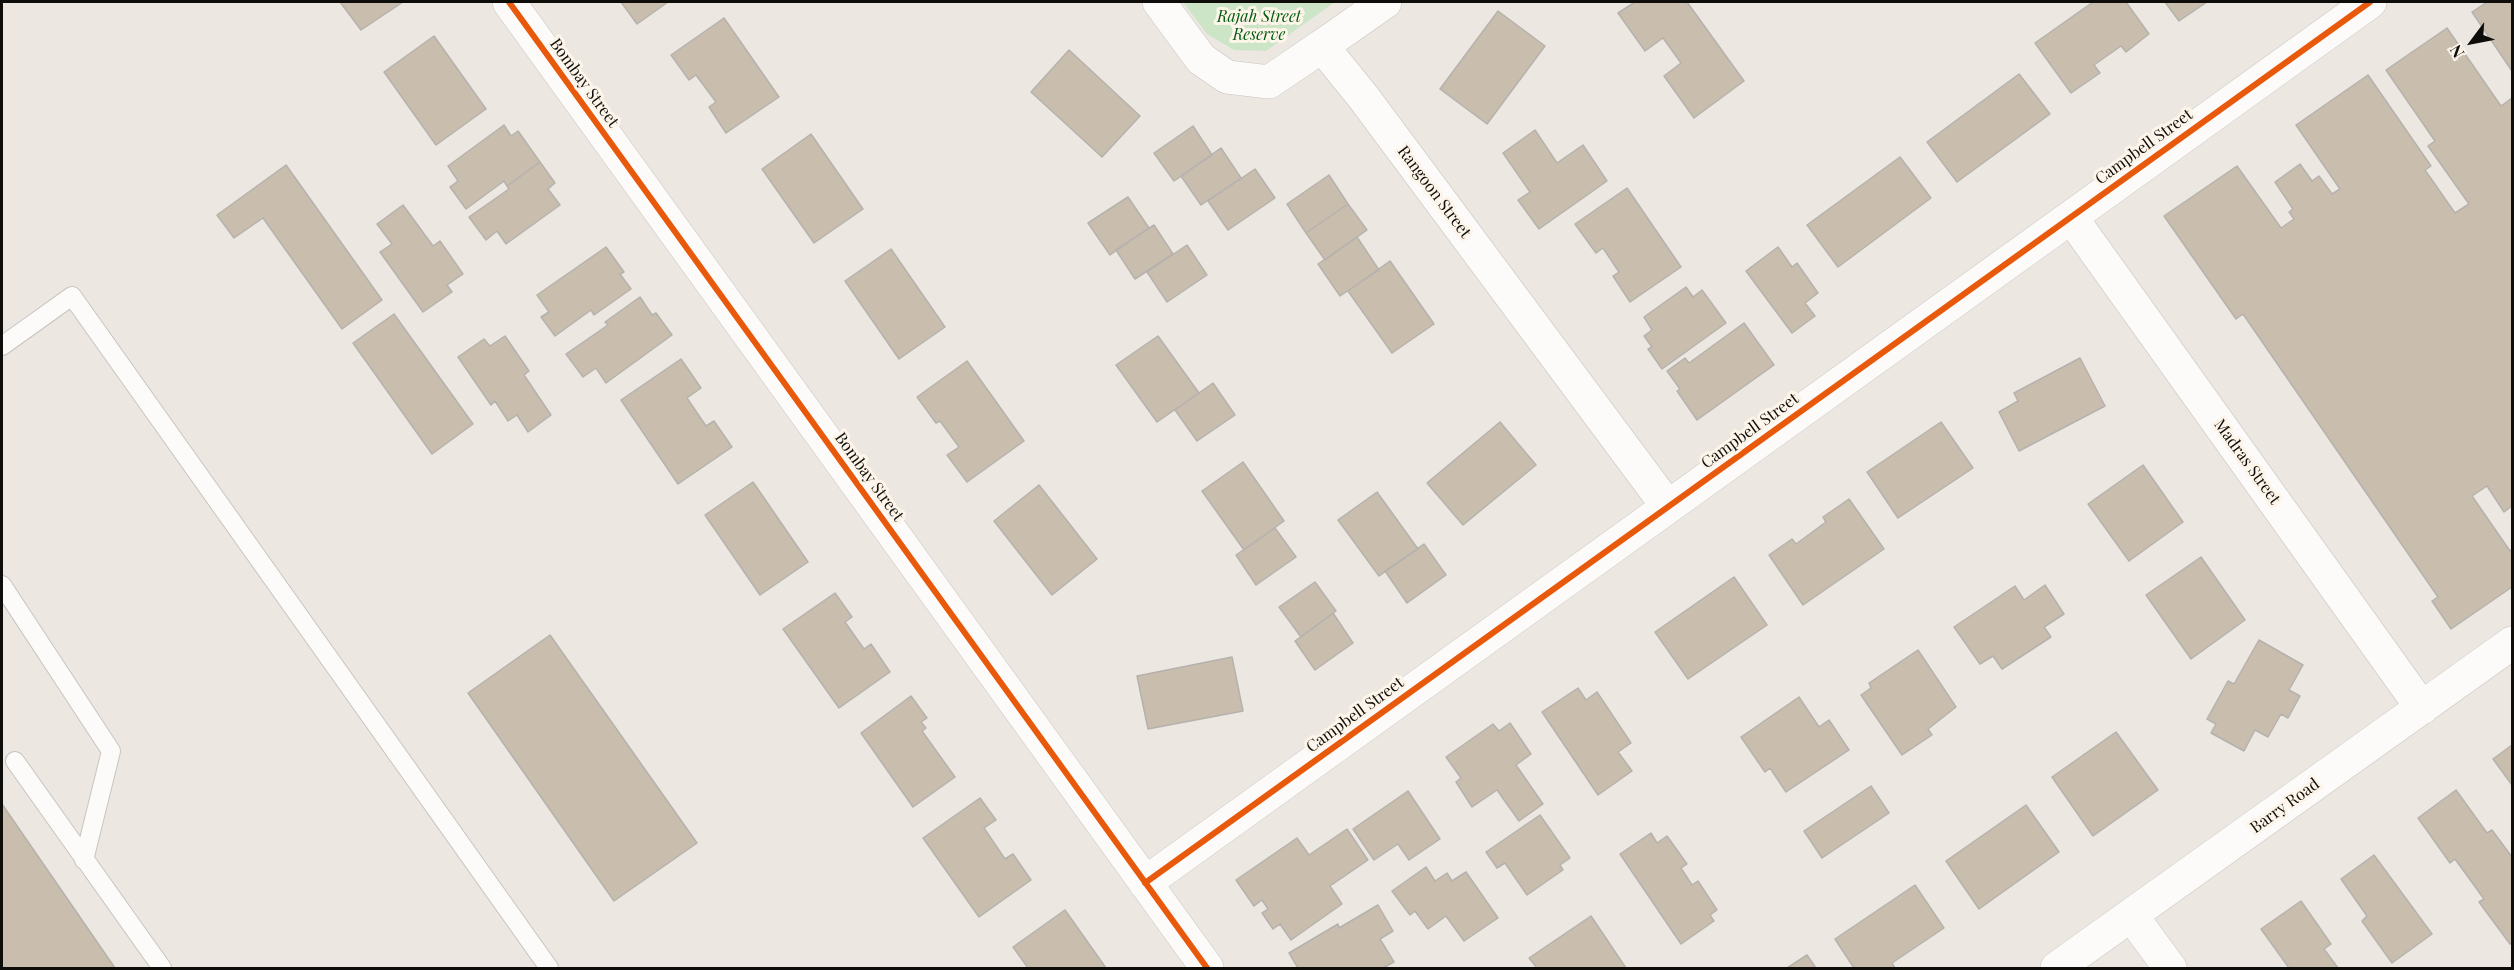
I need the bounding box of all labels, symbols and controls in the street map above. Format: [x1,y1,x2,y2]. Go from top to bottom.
park label: Rajah Street Reserve [1217,7,1301,45]
north arrow [2442,12,2502,72]
street label: Bombay Street [545,35,623,131]
text: N [2444,41,2468,62]
street label: Campbell Street [2092,105,2196,189]
street label: Rangoon Street [1393,142,1475,242]
street label: Campbell Street [1698,389,1802,473]
street label: Madras Street [2210,416,2284,508]
street label: Bombay Street [830,429,908,525]
street label: Campbell Street [1303,673,1407,757]
street label: Barry Road [2247,775,2323,837]

